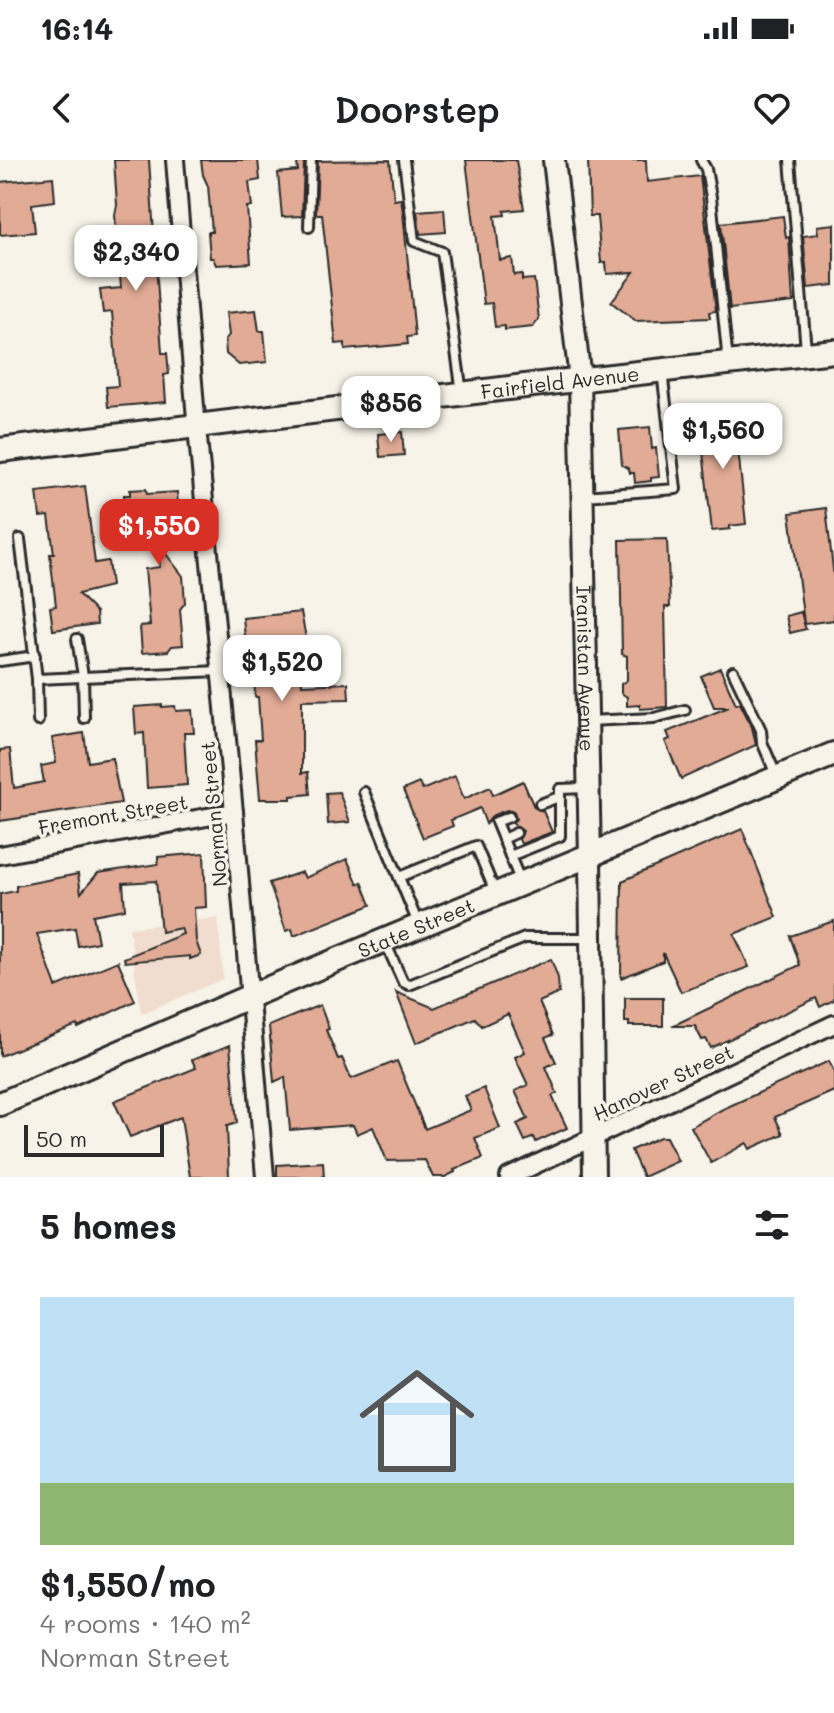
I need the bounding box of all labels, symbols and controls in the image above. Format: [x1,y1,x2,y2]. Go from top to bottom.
text: 16:14 [40,8,113,48]
text: Doorstep [334,85,500,132]
icon: back [40,86,84,130]
icon: heart [750,86,794,130]
pin: $2,340 [71,225,201,293]
text: $2,340 [92,234,180,268]
street label: Fairfield Avenue [479,360,641,404]
pin: $856 [344,376,438,444]
text: $856 [359,385,423,419]
pin: $1,560 [658,403,788,471]
text: $1,560 [681,412,765,446]
pin: $1,550 [94,499,224,567]
text: $1,550 [118,508,200,542]
street label: Iranistan Avenue [571,585,601,752]
pin: $1,520 [217,635,347,703]
text: $1,520 [241,644,323,678]
street label: Norman Street [194,740,232,888]
street label: Fremont Street [36,788,190,840]
street label: State Street [354,892,478,963]
street label: Hanover Street [588,1038,738,1126]
scale bar [24,1121,164,1157]
text: 50 m [36,1124,87,1153]
text: 5 homes [40,1203,177,1248]
icon: filters [750,1203,794,1247]
icon: home [345,1349,489,1493]
text: $1,550/mo [40,1561,216,1606]
text: 4 rooms · 140 m² [40,1606,251,1640]
text: Norman Street [40,1640,230,1674]

